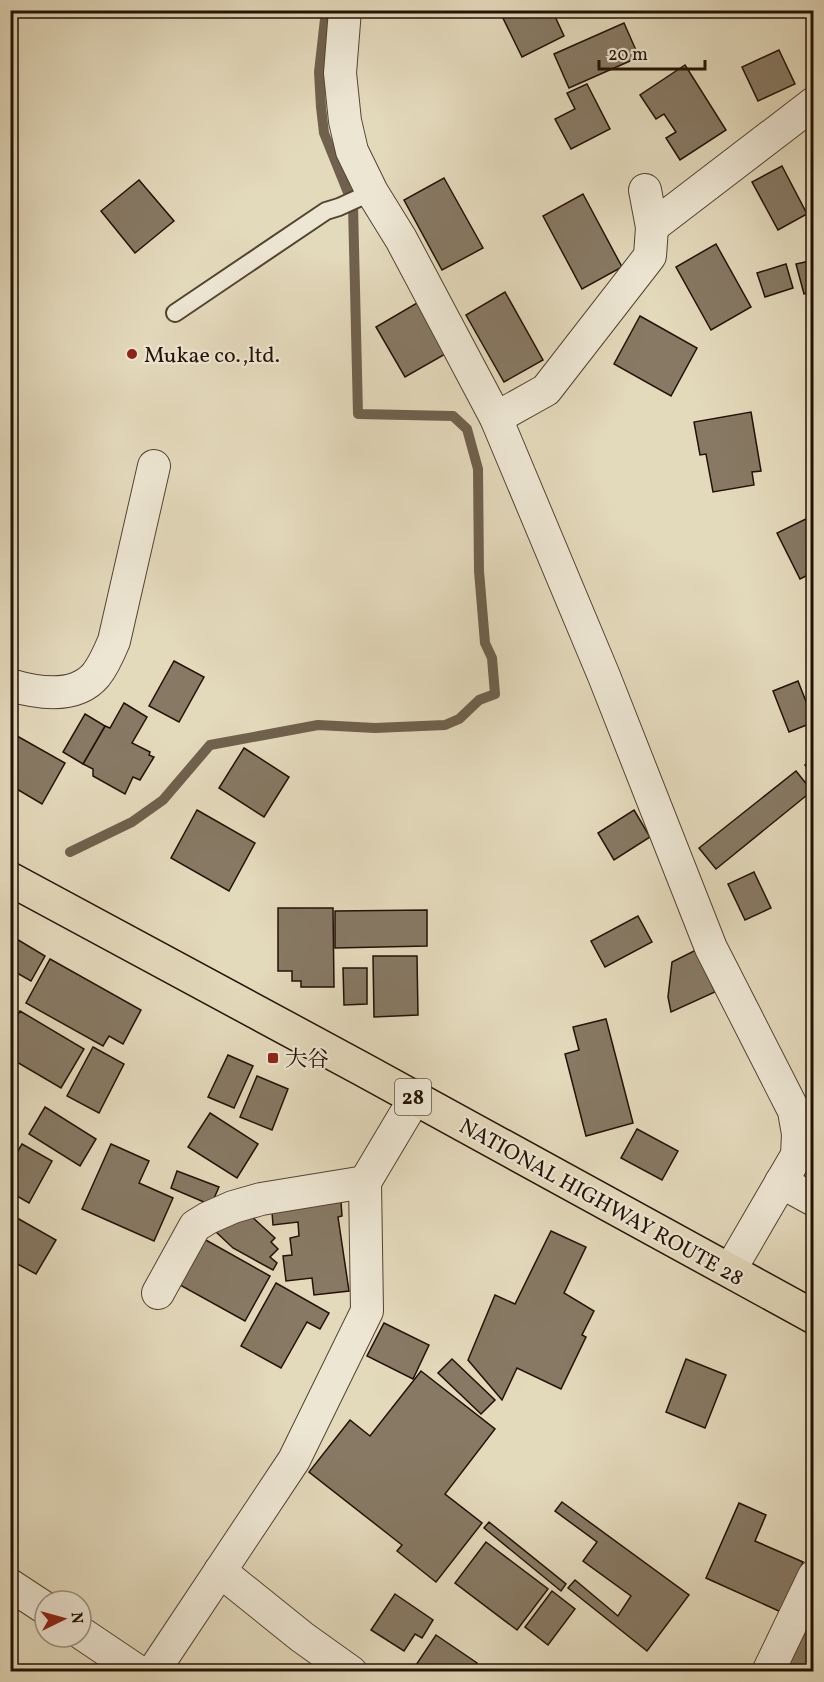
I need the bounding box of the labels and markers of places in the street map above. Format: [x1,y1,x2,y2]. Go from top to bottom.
place label: Mukae co.,ltd. [144,341,280,372]
marker: Mukae co.,ltd. [125,347,139,361]
place label: 大谷 [285,1045,329,1076]
marker: 大谷 [266,1051,280,1065]

